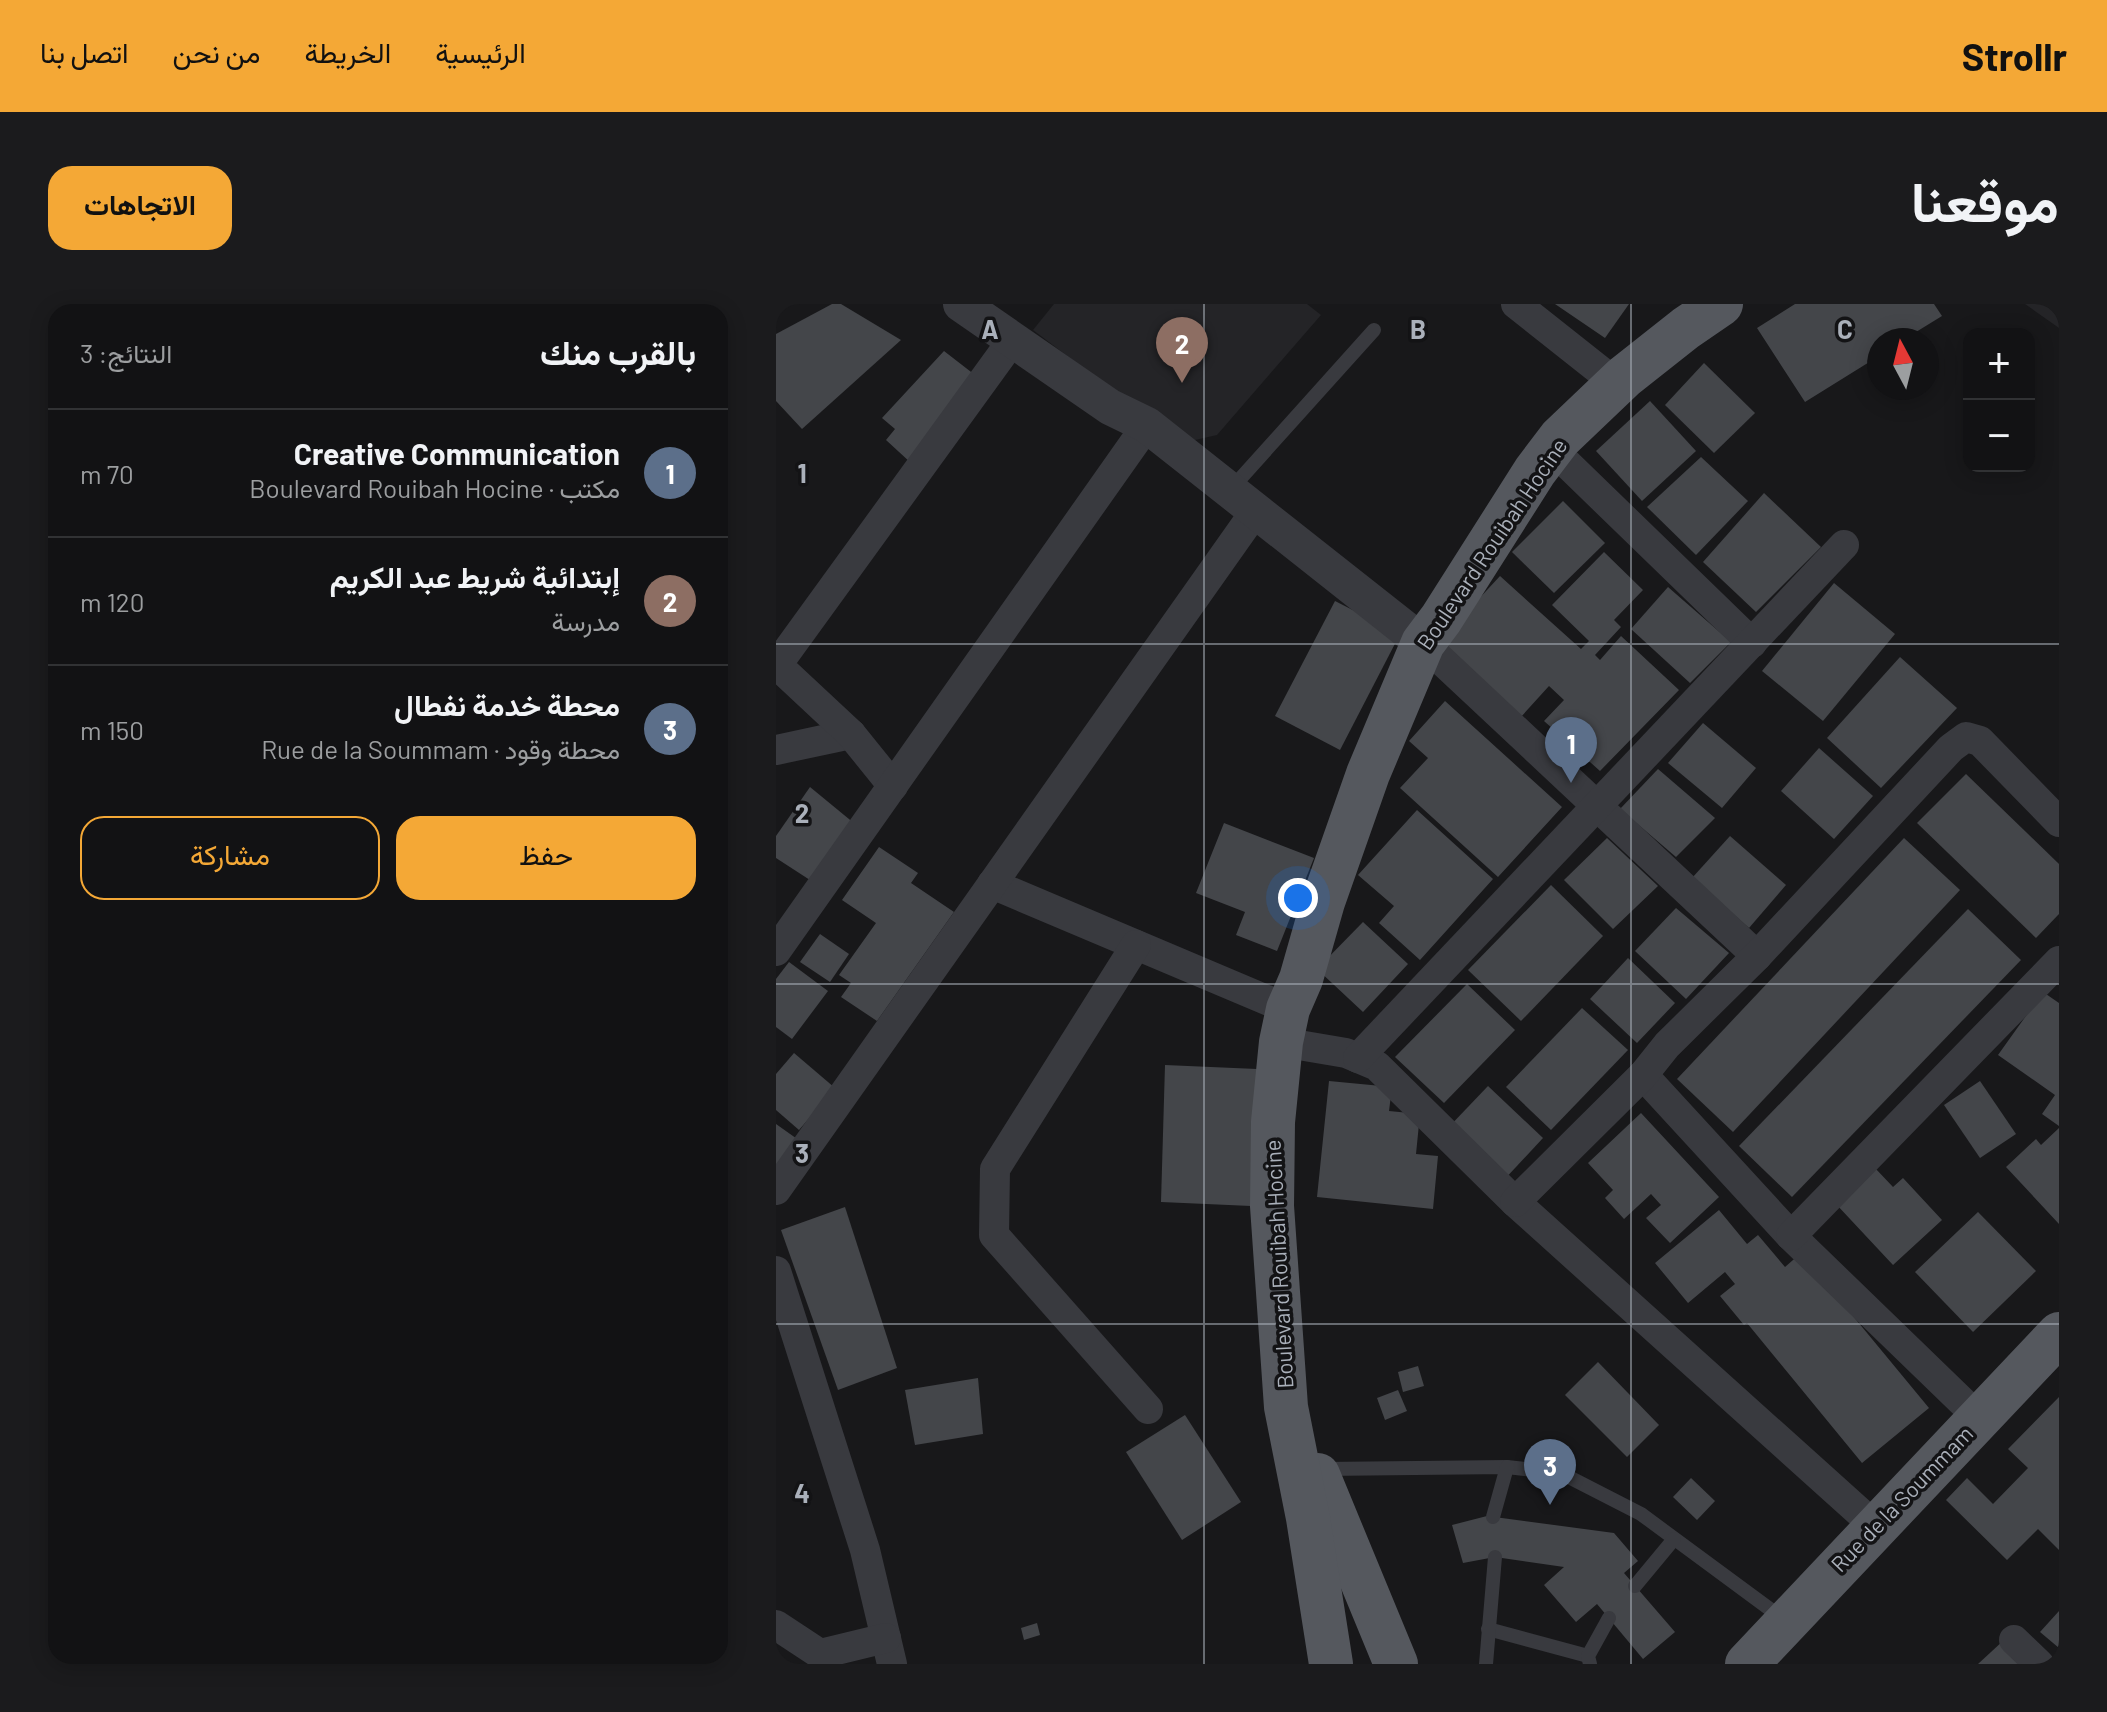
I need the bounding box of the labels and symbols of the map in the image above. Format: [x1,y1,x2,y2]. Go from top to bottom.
text: A [981,313,999,344]
text: B [1410,313,1426,344]
text: C [1837,313,1853,344]
pin: 2 [1156,317,1208,383]
north arrow [1867,328,1939,400]
street label: Boulevard Rouibah Hocine [1411,433,1572,654]
text: 1 [797,457,807,488]
pin: 1 [1545,717,1597,783]
text: 2 [795,797,809,828]
your location [1278,878,1318,918]
text: 3 [795,1137,809,1168]
street label: Boulevard Rouibah Hocine [1259,1139,1297,1389]
street label: Rue de la Soummam [1825,1420,1978,1577]
pin: 3 [1524,1439,1576,1505]
text: 4 [794,1477,810,1508]

